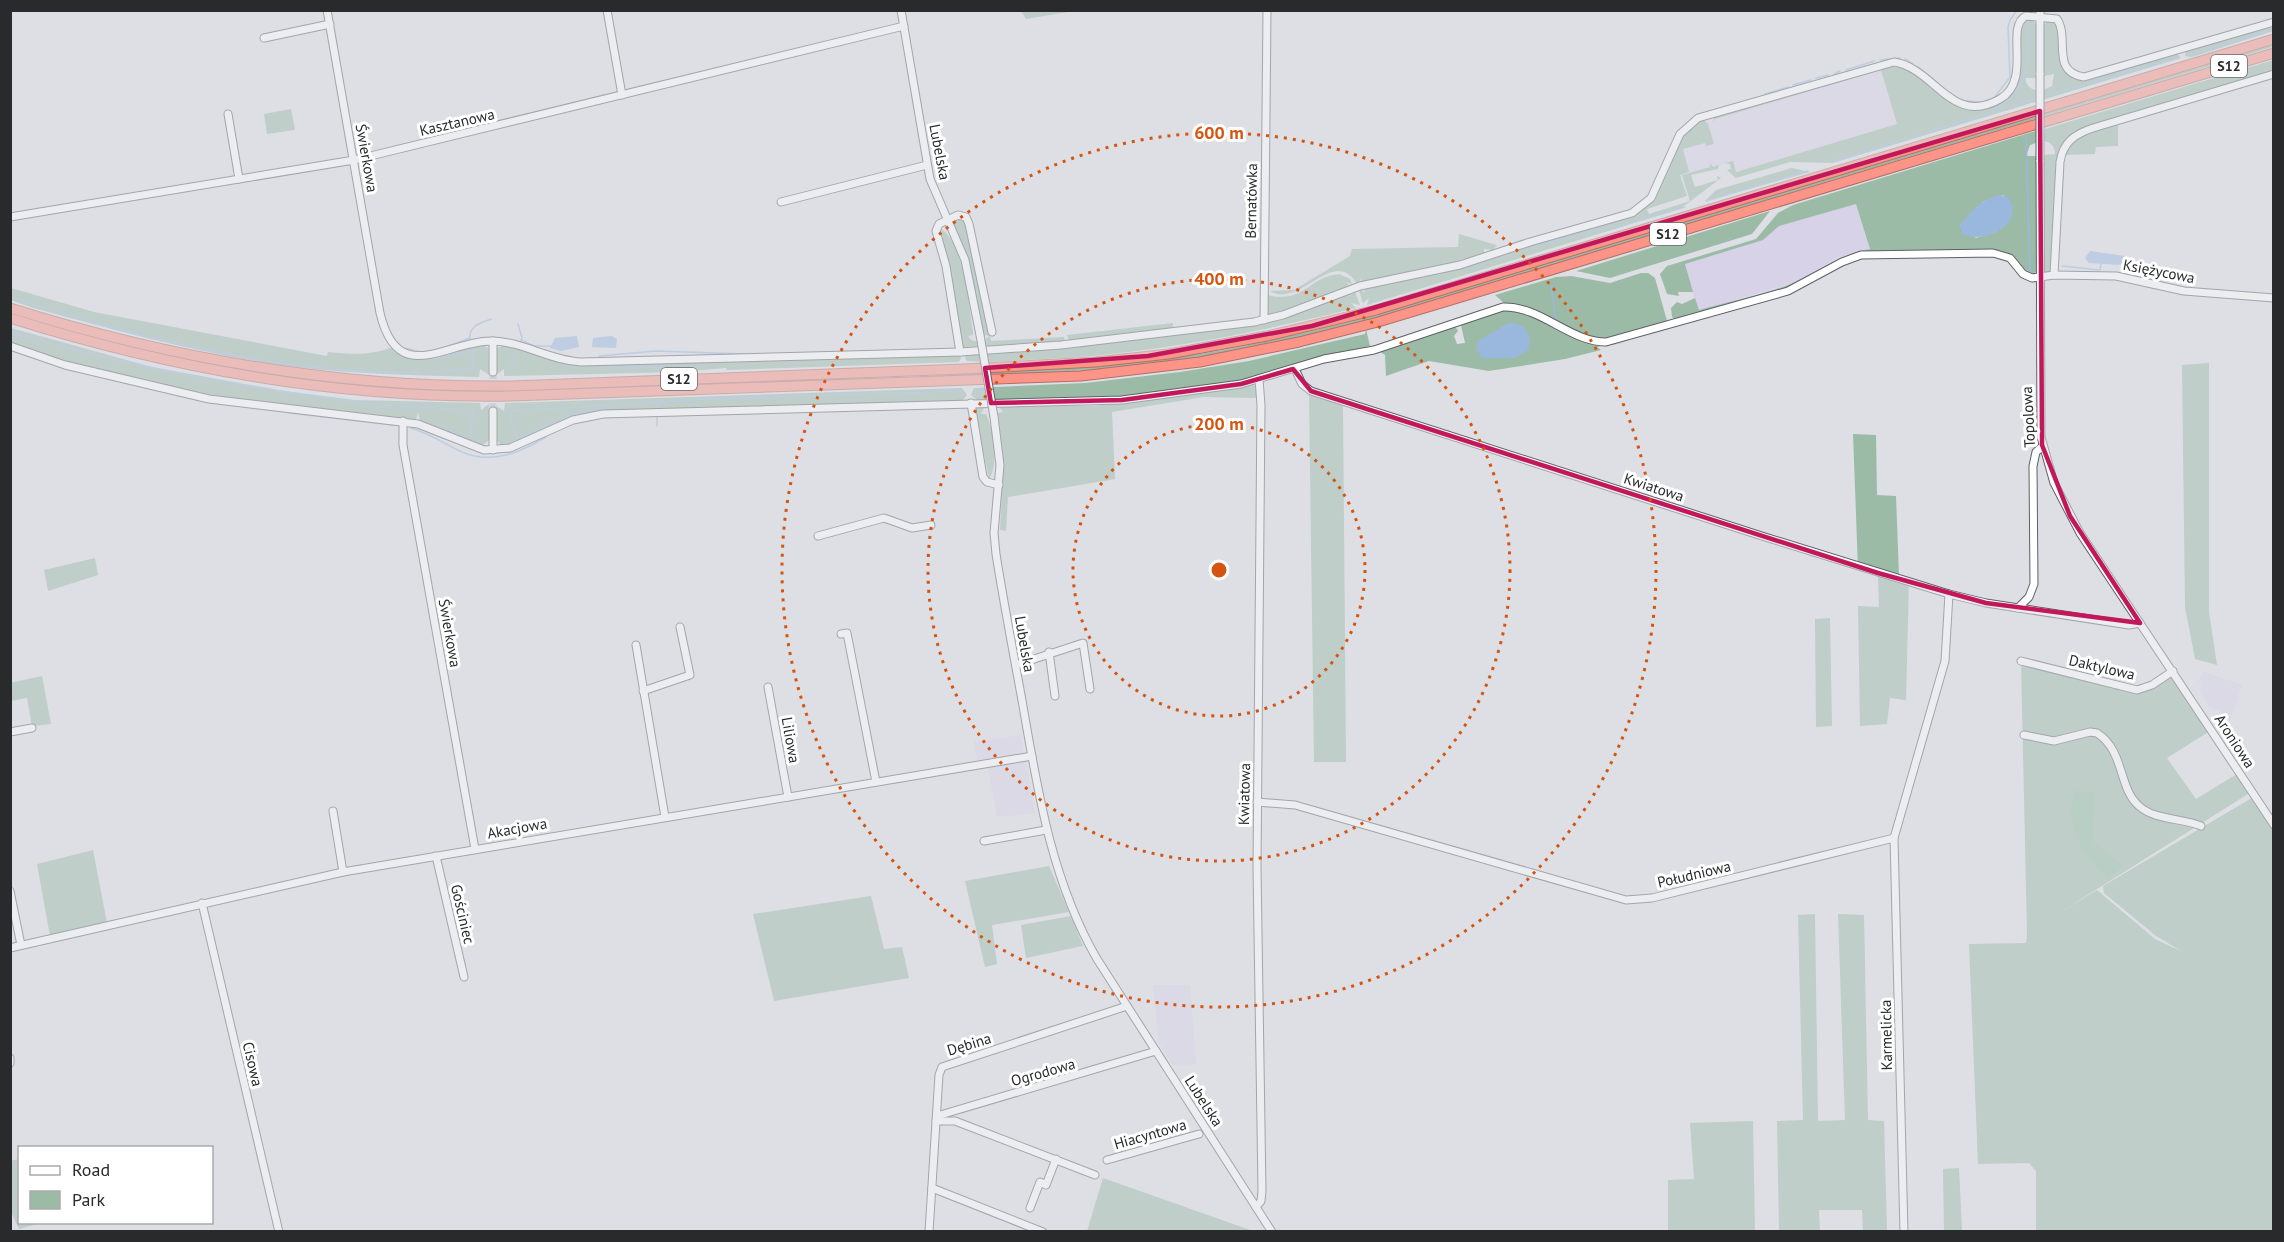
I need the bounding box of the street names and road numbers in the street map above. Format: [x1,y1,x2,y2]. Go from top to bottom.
road number: S12 [2211,55,2247,77]
street label: Kasztanowa [418,104,496,140]
street label: Świerkowa [352,122,382,194]
street label: Lubelska [925,122,955,182]
street label: Bernatówka [1241,163,1261,239]
road number: S12 [1650,223,1686,245]
street label: Księżycowa [2122,255,2196,287]
road number: S12 [661,368,697,390]
street label: Topolowa [2017,386,2039,448]
street label: Kwiatowa [1622,468,1686,506]
street label: Świerkowa [435,597,465,669]
street label: Lubelska [1011,614,1039,674]
street label: Daktylowa [2067,650,2137,684]
street label: Aroniowa [2211,710,2259,772]
street label: Liliowa [778,715,804,765]
street label: Kwiatowa [1234,763,1254,825]
street label: Akacjowa [486,813,548,843]
street label: Południowa [1655,856,1733,892]
street label: Gościniec [447,882,479,946]
street label: Karmelicka [1876,999,1896,1071]
street label: Dębina [945,1028,993,1060]
street label: Cisowa [239,1040,267,1088]
street label: Ogrodowa [1009,1054,1077,1090]
street label: Lubelska [1181,1072,1227,1130]
street label: Hiacyntowa [1112,1115,1188,1153]

